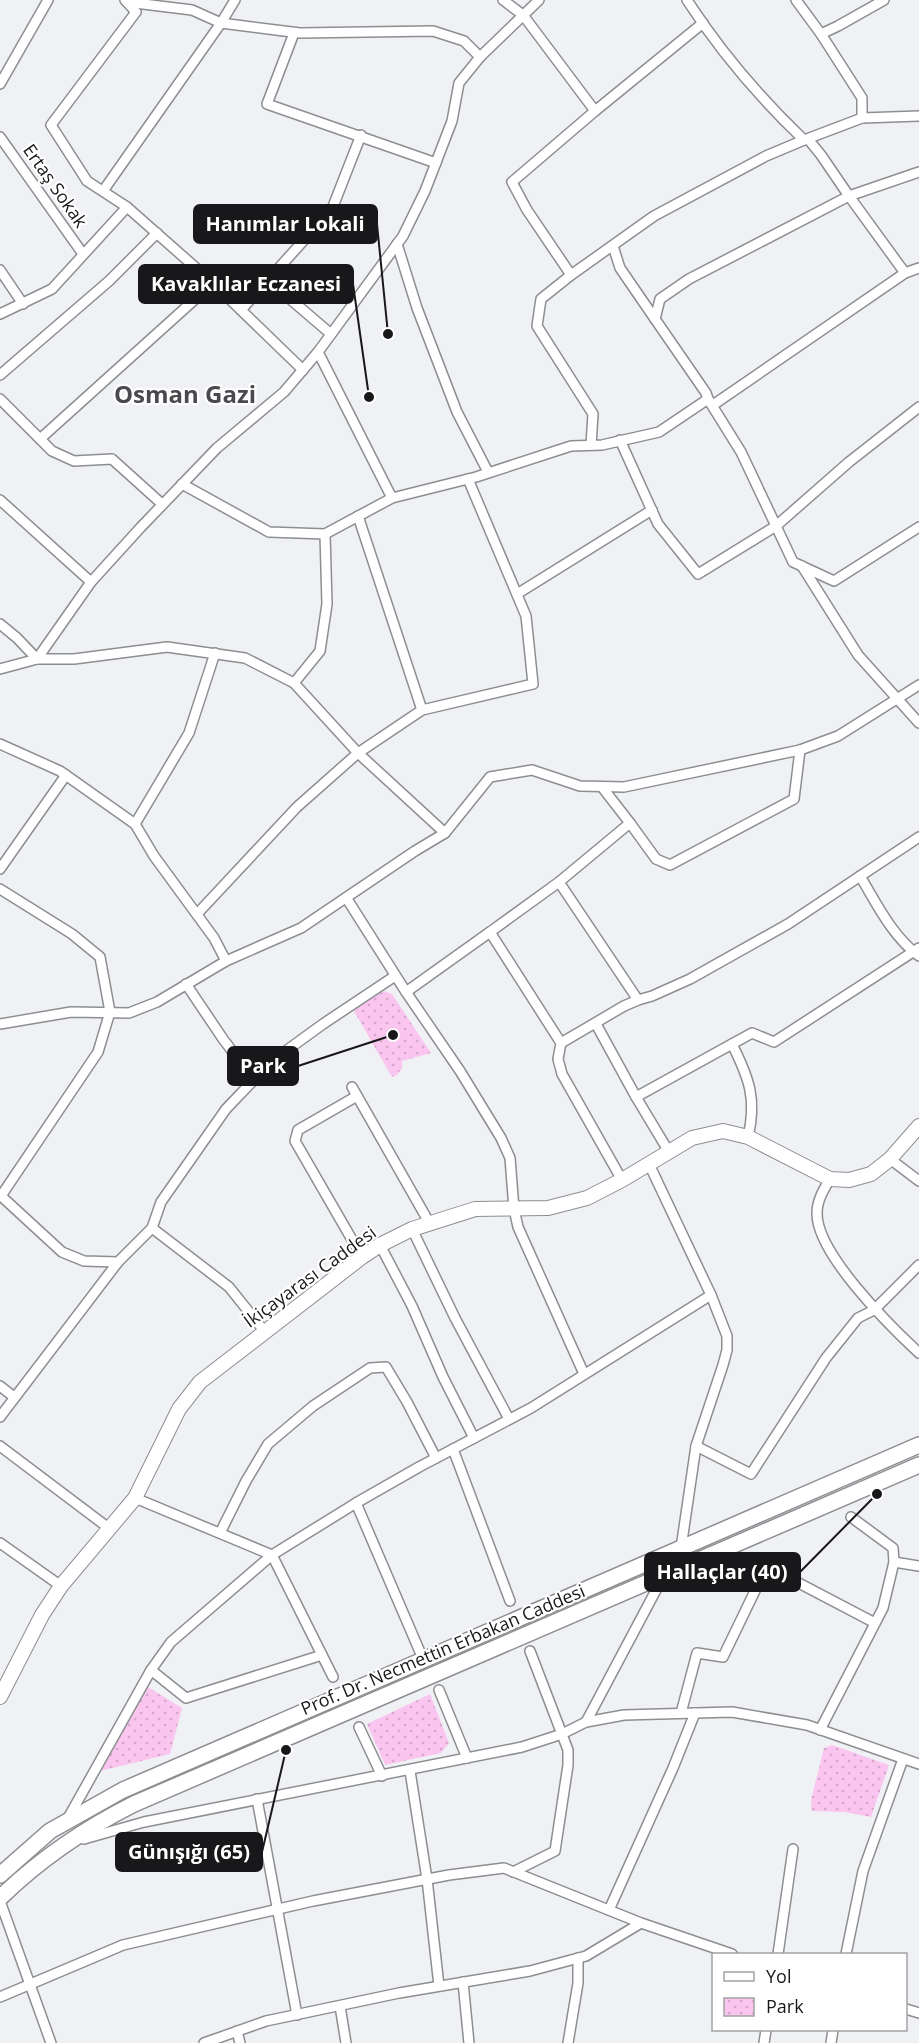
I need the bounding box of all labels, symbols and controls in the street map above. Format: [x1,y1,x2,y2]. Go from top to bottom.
street label: Ertaş Sokak [18,139,94,232]
callout: Hanımlar Lokali [194,205,377,243]
text: Hanımlar Lokali [205,210,365,237]
callout: Kavaklılar Eczanesi [139,265,353,303]
text: Kavaklılar Eczanesi [151,270,341,297]
district label: Osman Gazi [114,377,256,410]
callout: Park [228,1047,298,1085]
text: Park [240,1052,287,1079]
street label: İkiçayarası Caddesi [238,1220,381,1332]
callout: Hallaçlar (40) [645,1553,800,1591]
text: Hallaçlar (40) [657,1558,787,1585]
street label: Prof. Dr. Necmettin Erbakan Caddesi [297,1578,588,1720]
callout: Günışığı (65) [116,1833,262,1871]
text: Günışığı (65) [128,1838,250,1865]
legend [712,1953,907,2031]
text: Yol [766,1964,791,1988]
text: Park [766,1994,804,2018]

